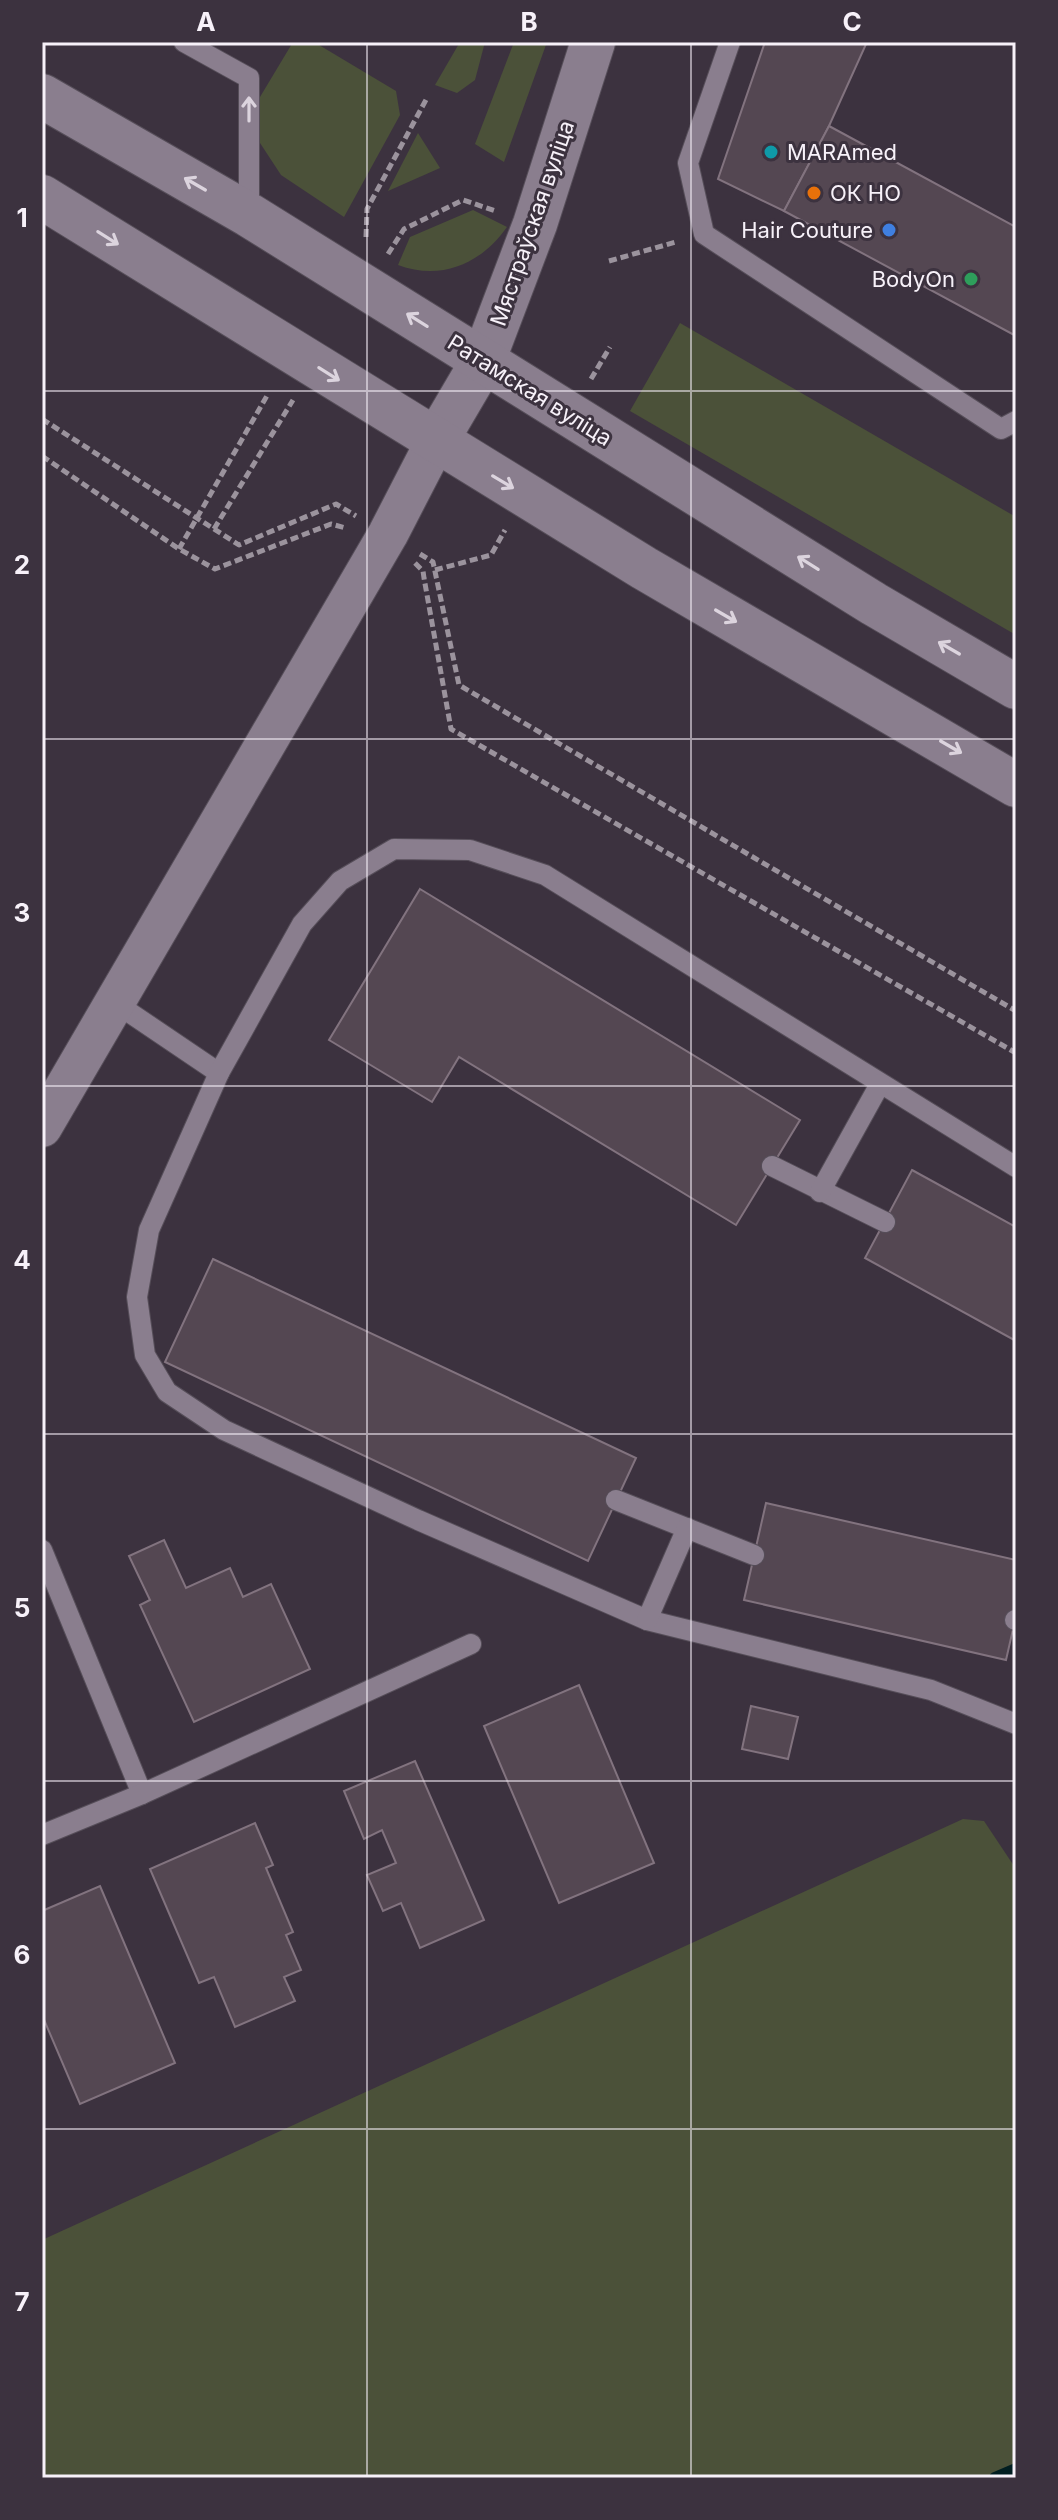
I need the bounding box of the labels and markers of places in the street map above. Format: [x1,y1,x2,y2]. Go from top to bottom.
place label: MARAmed [787,139,897,165]
marker: MARAmed [762,143,780,161]
place label: ОК НО [830,180,901,206]
marker: ОК НО [805,184,823,202]
place label: Hair Couture [741,217,873,243]
marker: Hair Couture [880,221,898,239]
place label: BodyOn [872,266,955,292]
marker: BodyOn [962,270,980,288]

